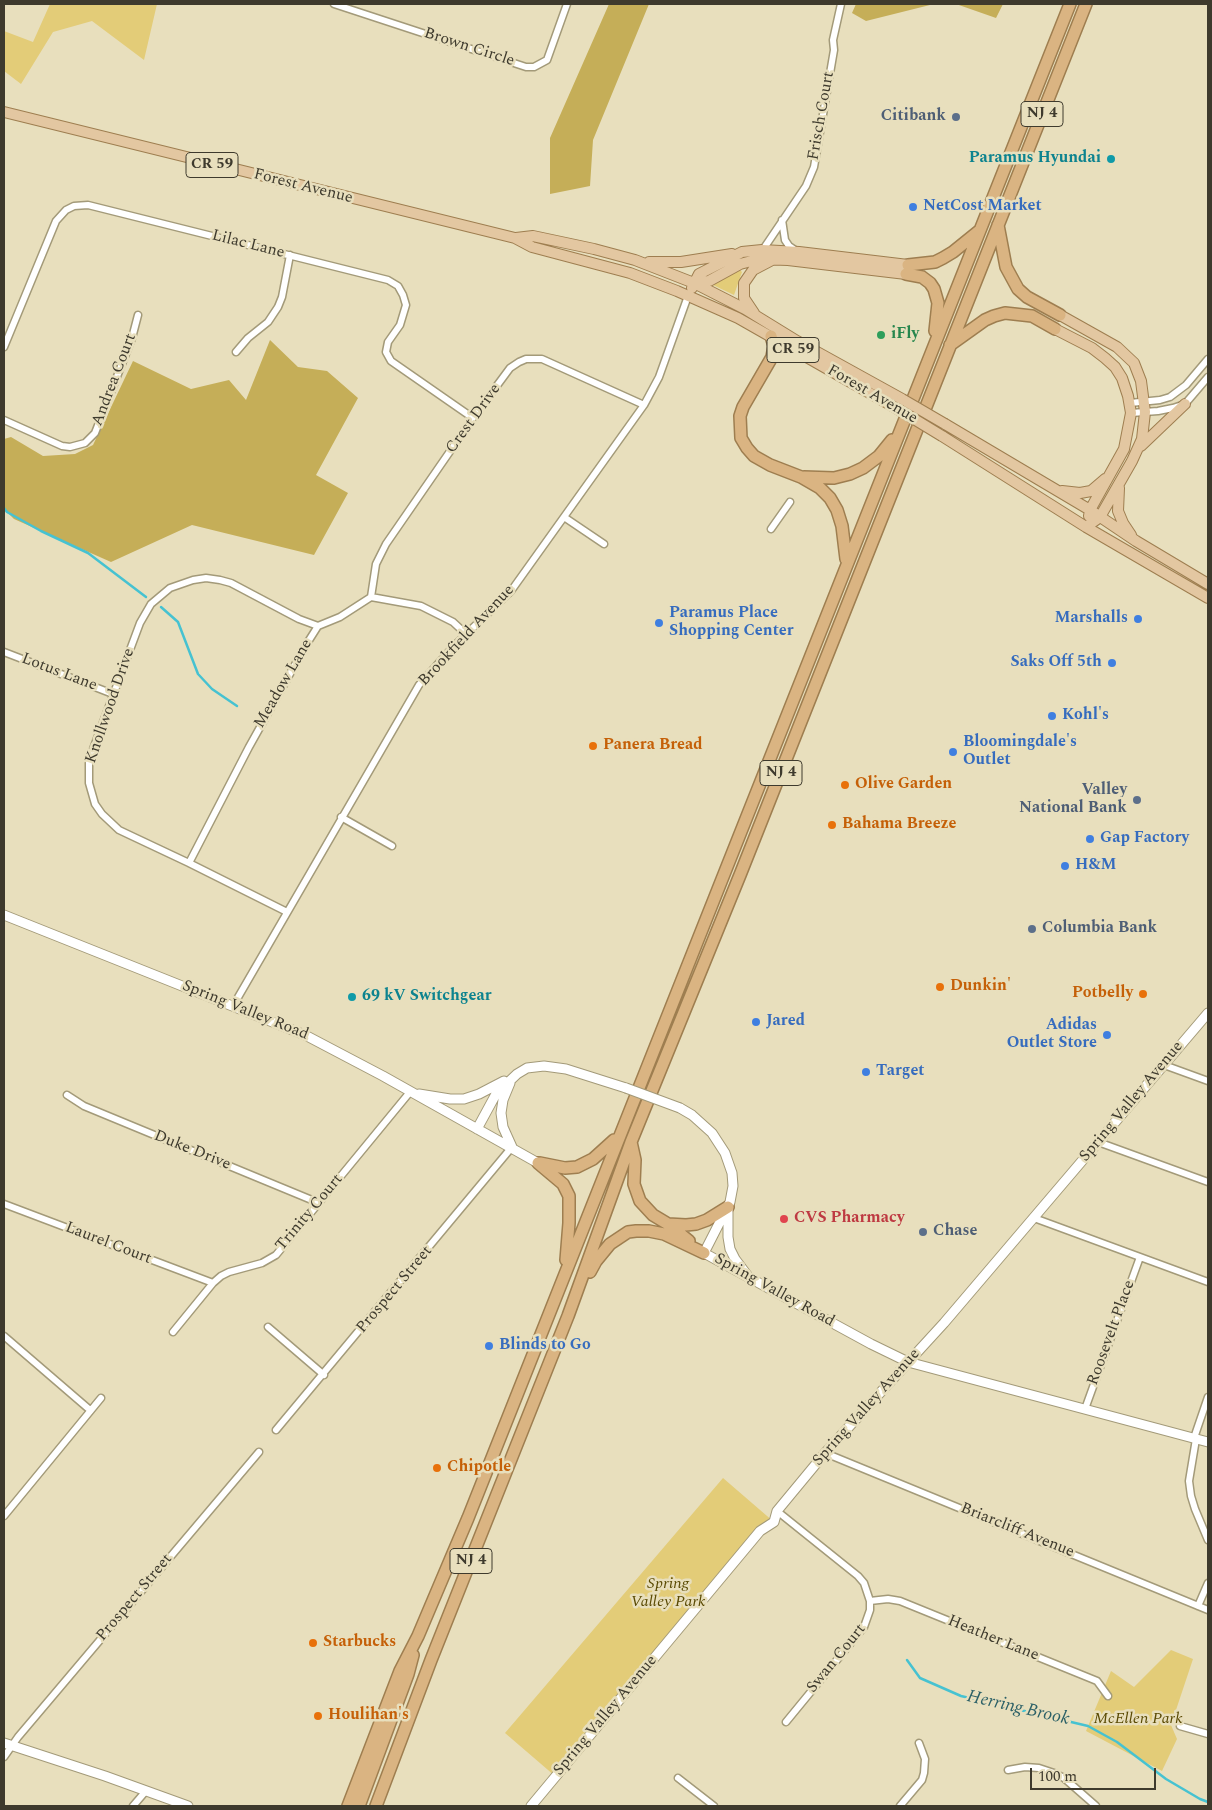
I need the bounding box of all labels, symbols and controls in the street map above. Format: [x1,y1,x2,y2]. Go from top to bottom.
street label: Brown Circle [421,24,517,72]
street label: Frisch Court [805,70,839,162]
road number: NJ 4 [1021,102,1063,126]
place label: Citibank [881,107,946,127]
marker: Citibank [950,111,962,123]
place label: Paramus Hyundai [969,149,1101,169]
road number: CR 59 [186,152,238,178]
marker: Paramus Hyundai [1105,153,1117,165]
street label: Forest Avenue [252,165,354,209]
place label: NetCost Market [923,197,1042,217]
marker: NetCost Market [907,201,919,213]
street label: Lilac Lane [210,227,286,263]
place label: iFly [891,325,919,345]
marker: iFly [875,329,887,341]
street label: Andrea Court [89,331,141,429]
road number: CR 59 [767,338,819,362]
street label: Forest Avenue [823,361,921,429]
street label: Crest Drive [442,380,506,458]
street label: Brookfield Avenue [415,581,519,691]
place label: Paramus Place Shopping Center [669,604,793,642]
place label: Marshalls [1055,609,1128,629]
marker: Marshalls [1132,613,1144,625]
marker: Paramus Place Shopping Center [653,617,665,629]
street label: Meadow Lane [251,636,317,732]
street label: Knollwood Drive [82,646,140,766]
street label: Lotus Lane [19,650,99,696]
place label: Saks Off 5th [1011,653,1102,673]
marker: Saks Off 5th [1106,657,1118,669]
place label: Kohl's [1062,706,1109,726]
marker: Kohl's [1046,710,1058,722]
place label: Bloomingdale's Outlet [963,733,1077,771]
place label: Panera Bread [603,736,703,756]
marker: Panera Bread [587,740,599,752]
marker: Bloomingdale's Outlet [947,746,959,758]
road number: NJ 4 [760,760,802,786]
place label: Olive Garden [855,775,952,795]
marker: Olive Garden [839,779,851,791]
place label: Valley National Bank [1019,781,1127,819]
marker: Valley National Bank [1131,794,1143,806]
place label: Bahama Breeze [842,815,956,835]
marker: Bahama Breeze [826,819,838,831]
place label: Gap Factory [1100,829,1189,849]
marker: Gap Factory [1084,833,1096,845]
place label: H&M [1075,856,1117,876]
marker: H&M [1059,860,1071,872]
place label: Columbia Bank [1042,919,1157,939]
marker: Columbia Bank [1026,923,1038,935]
street label: Spring Valley Road [179,977,311,1045]
place label: Dunkin' [950,977,1011,997]
marker: Dunkin' [934,981,946,993]
place label: Potbelly [1072,984,1133,1004]
place label: 69 kV Switchgear [362,987,491,1007]
marker: Potbelly [1137,988,1149,1000]
marker: 69 kV Switchgear [346,991,358,1003]
place label: Jared [766,1012,805,1032]
marker: Jared [750,1016,762,1028]
place label: Adidas Outlet Store [1007,1016,1097,1054]
marker: Adidas Outlet Store [1101,1029,1113,1041]
street label: Spring Valley Avenue [1076,1038,1188,1166]
place label: Target [876,1062,925,1082]
marker: Target [860,1066,872,1078]
street label: Duke Drive [151,1127,233,1175]
street label: Trinity Court [272,1171,348,1255]
place label: CVS Pharmacy [794,1209,905,1229]
marker: CVS Pharmacy [778,1213,790,1225]
street label: Laurel Court [62,1219,154,1269]
place label: Chase [933,1222,977,1242]
marker: Chase [917,1226,929,1238]
street label: Prospect Street [353,1242,437,1338]
street label: Spring Valley Road [710,1250,838,1332]
street label: Roosevelt Place [1084,1278,1140,1388]
place label: Blinds to Go [499,1336,591,1356]
marker: Blinds to Go [483,1340,495,1352]
street label: Spring Valley Avenue [809,1345,925,1471]
place label: Chipotle [447,1458,511,1478]
marker: Chipotle [431,1462,443,1474]
street label: Briarcliff Avenue [957,1499,1077,1563]
road number: NJ 4 [450,1548,492,1574]
street label: Prospect Street [93,1550,177,1646]
park label: Spring Valley Park [631,1575,705,1613]
street label: Heather Lane [945,1612,1041,1666]
street label: Swan Court [803,1621,871,1697]
place label: Starbucks [323,1633,396,1653]
marker: Starbucks [307,1637,319,1649]
street label: Spring Valley Avenue [550,1652,662,1780]
water label: Herring Brook [965,1687,1071,1731]
place label: Houlihan's [328,1706,409,1726]
marker: Houlihan's [312,1710,324,1722]
park label: McEllen Park [1093,1710,1183,1730]
scale bar [1032,1758,1158,1790]
text: 100 m [1038,1765,1077,1788]

